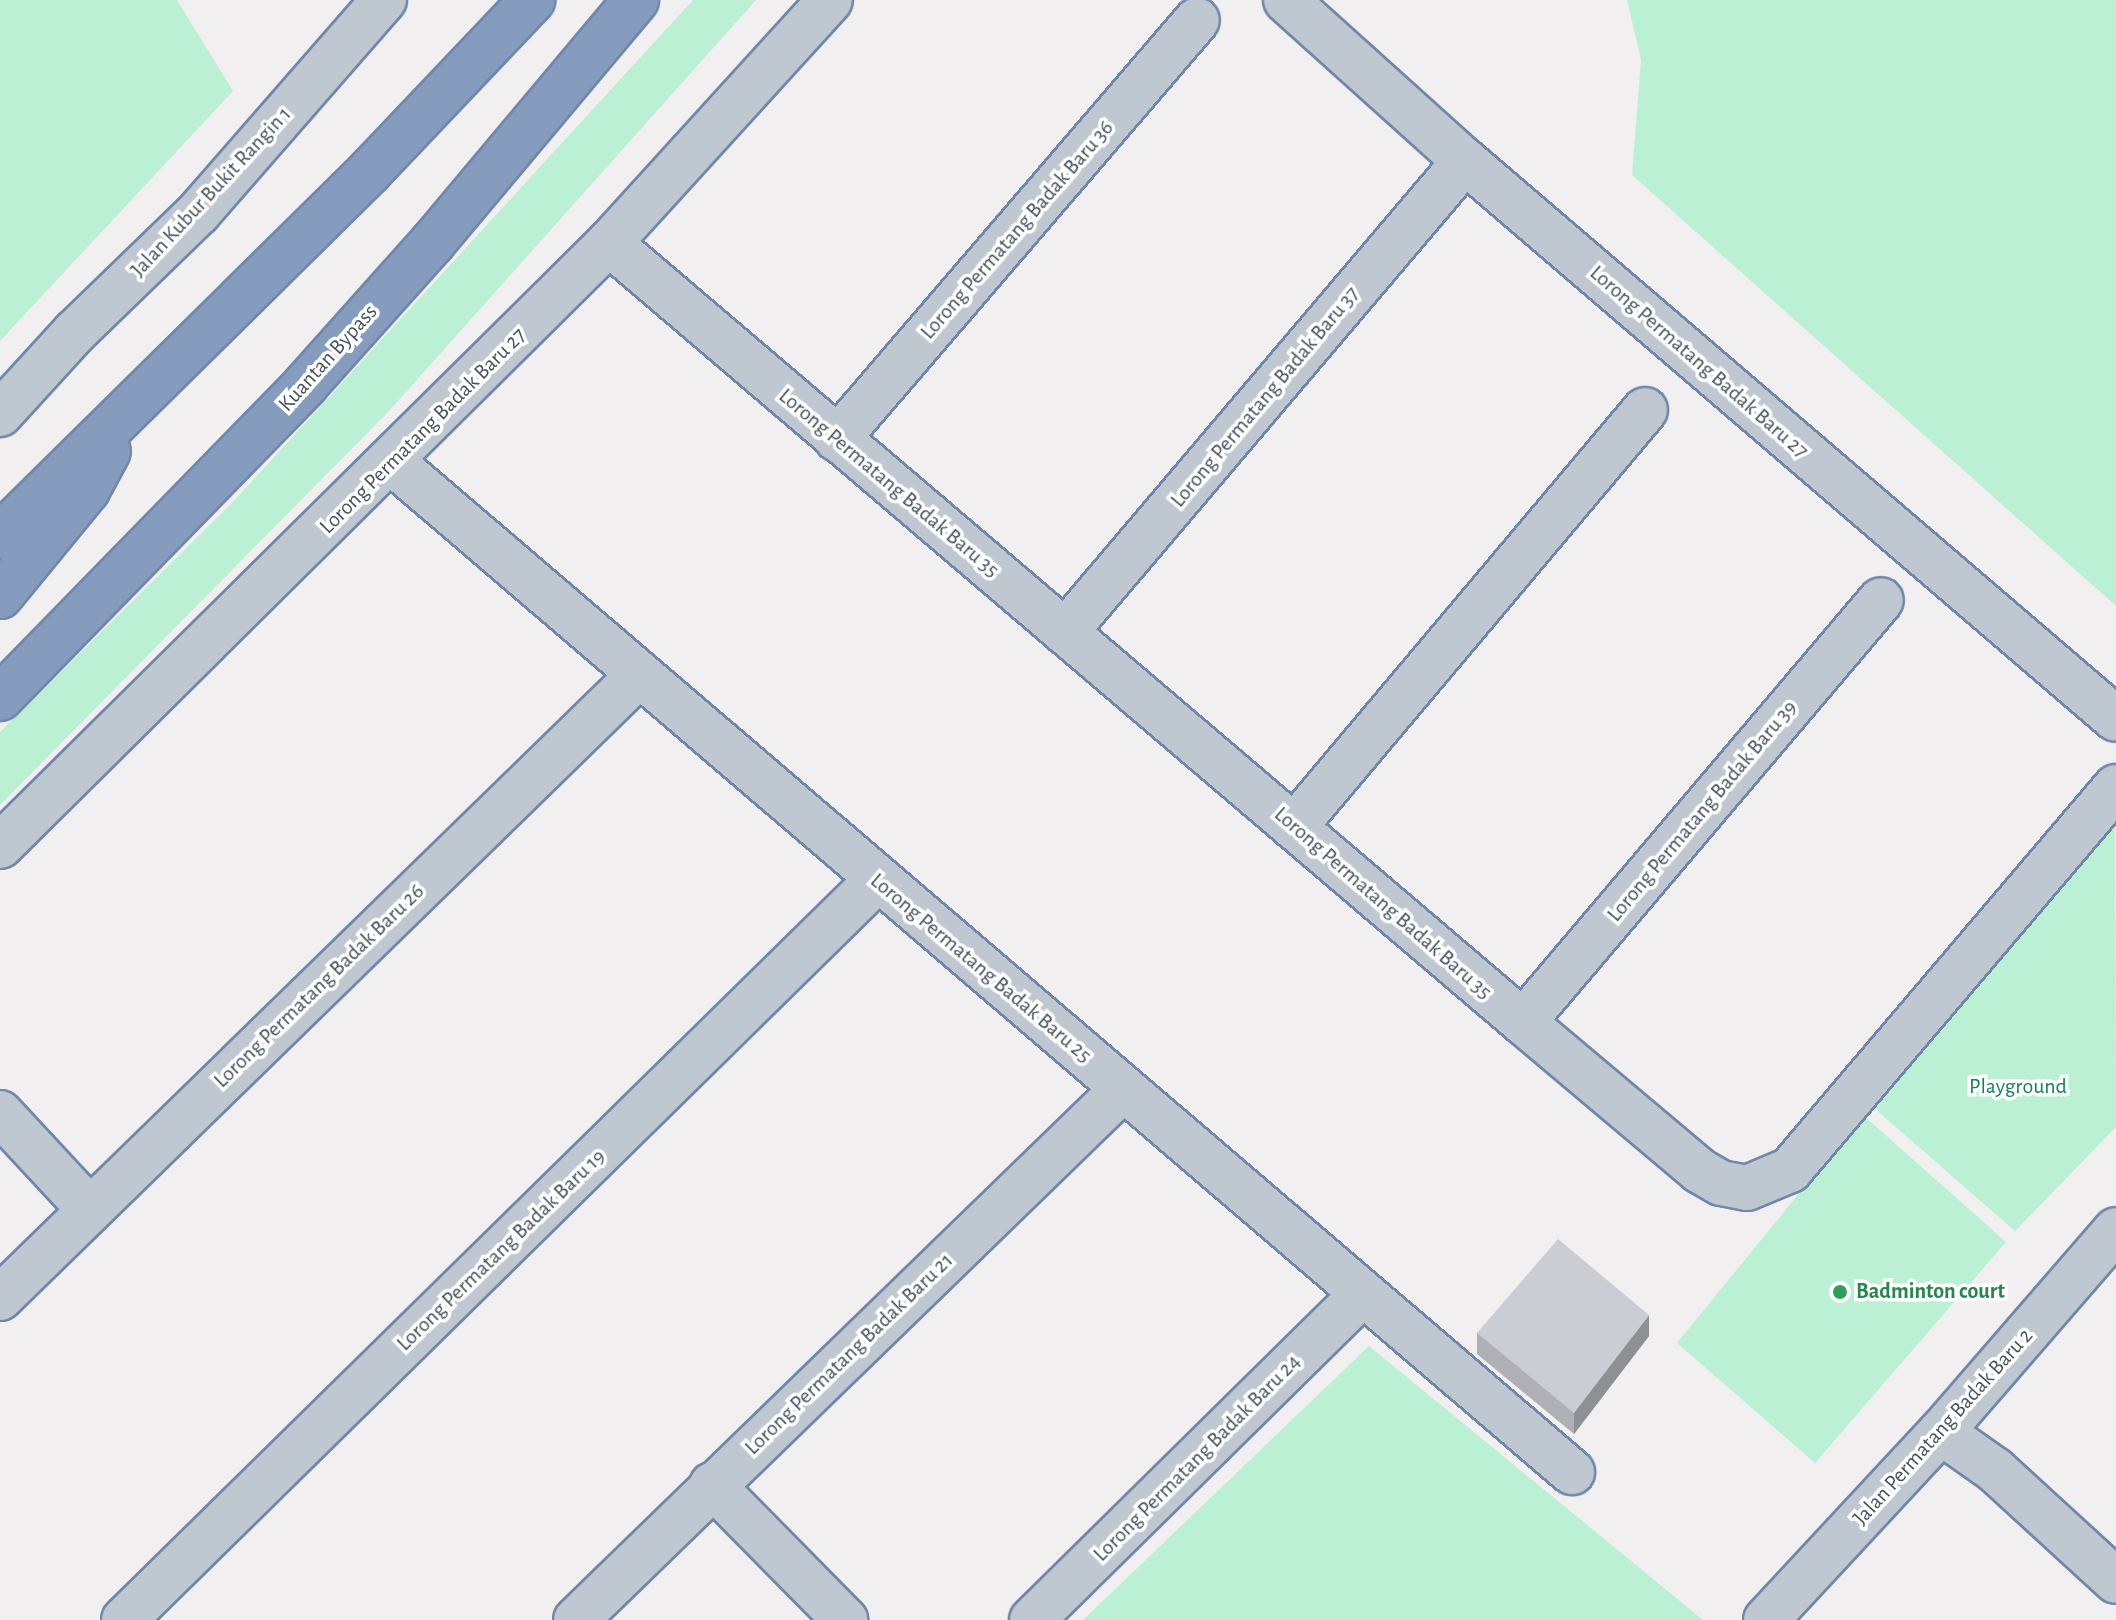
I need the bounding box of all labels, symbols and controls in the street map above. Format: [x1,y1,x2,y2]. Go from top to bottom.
street label: Jalan Kubur Bukit Rangin 1 [125,101,297,283]
street label: Lorong Permatang Badak Baru 36 [915,115,1119,345]
street label: Lorong Permatang Badak Baru 27 [1584,260,1814,464]
street label: Lorong Permatang Badak Baru 37 [1165,281,1365,513]
street label: Kuantan Bypass [273,299,383,417]
street label: Lorong Permatang Badak Baru 27 [314,322,532,540]
street label: Lorong Permatang Badak Baru 35 [773,383,1005,583]
street label: Lorong Permatang Badak Baru 39 [1601,695,1803,927]
street label: Lorong Permatang Badak Baru 35 [1269,801,1497,1005]
street label: Lorong Permatang Badak Baru 25 [865,868,1097,1068]
street label: Lorong Permatang Badak Baru 26 [208,878,430,1094]
park label: Playground [1969,1074,2067,1100]
street label: Lorong Permatang Badak Baru 19 [391,1143,611,1357]
street label: Lorong Permatang Badak Baru 21 [739,1247,959,1461]
place label: Badminton court [1856,1279,2005,1305]
marker: Badminton court [1831,1283,1849,1301]
street label: Jalan Permatang Badak Baru 2 [1848,1323,2038,1531]
street label: Lorong Permatang Badak Baru 24 [1088,1349,1306,1567]

